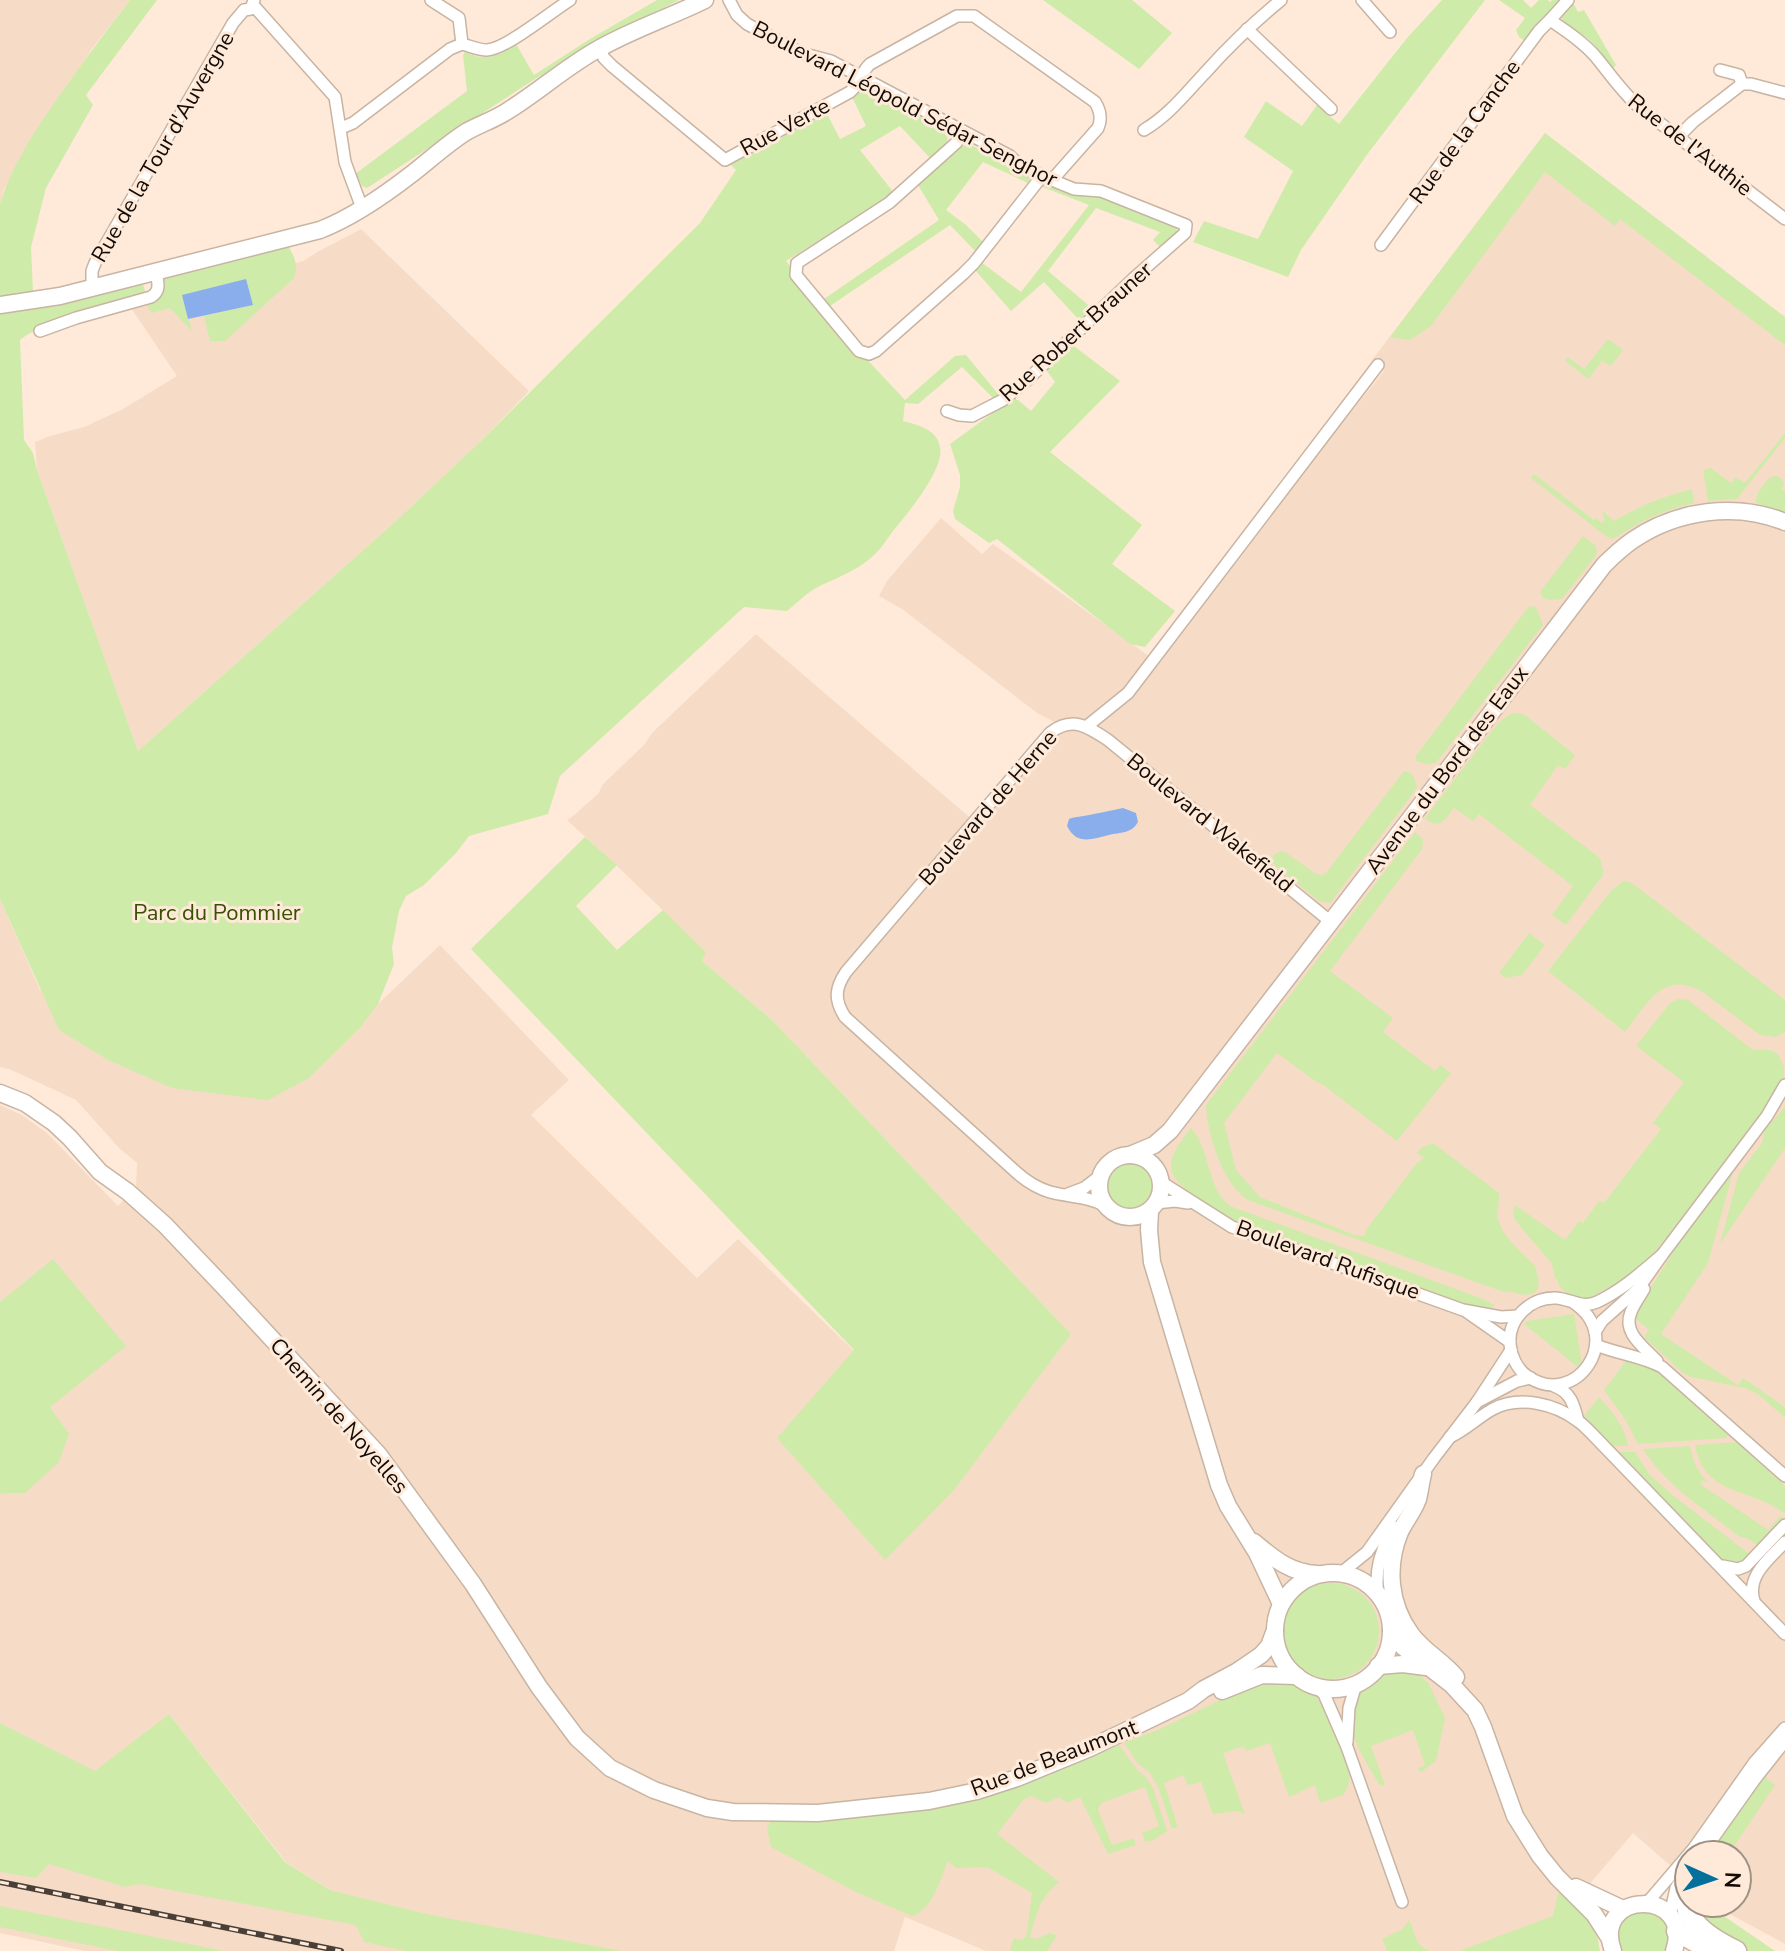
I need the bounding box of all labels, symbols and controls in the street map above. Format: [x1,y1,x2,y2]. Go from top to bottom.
street label: Boulevard Léopold Sédar Senghor [747,14,1063,194]
street label: Rue de la Tour d'Auvergne [85,26,241,268]
street label: Rue de la Canche [1402,54,1528,210]
street label: Rue de l'Authie [1621,87,1759,203]
street label: Rue Verte [735,91,835,163]
street label: Rue Robert Brauner [993,255,1159,409]
street label: Avenue du Bord des Eaux [1359,659,1536,880]
street label: Boulevard de Herne [912,724,1064,892]
street label: Boulevard Wakefield [1120,746,1300,900]
park label: Parc du Pommier [133,898,301,928]
street label: Boulevard Rufisque [1232,1213,1424,1307]
street label: Chemin de Noyelles [263,1332,415,1500]
street label: Rue de Beaumont [966,1712,1142,1804]
north arrow [1673,1839,1753,1919]
text: N [1717,1871,1747,1889]

